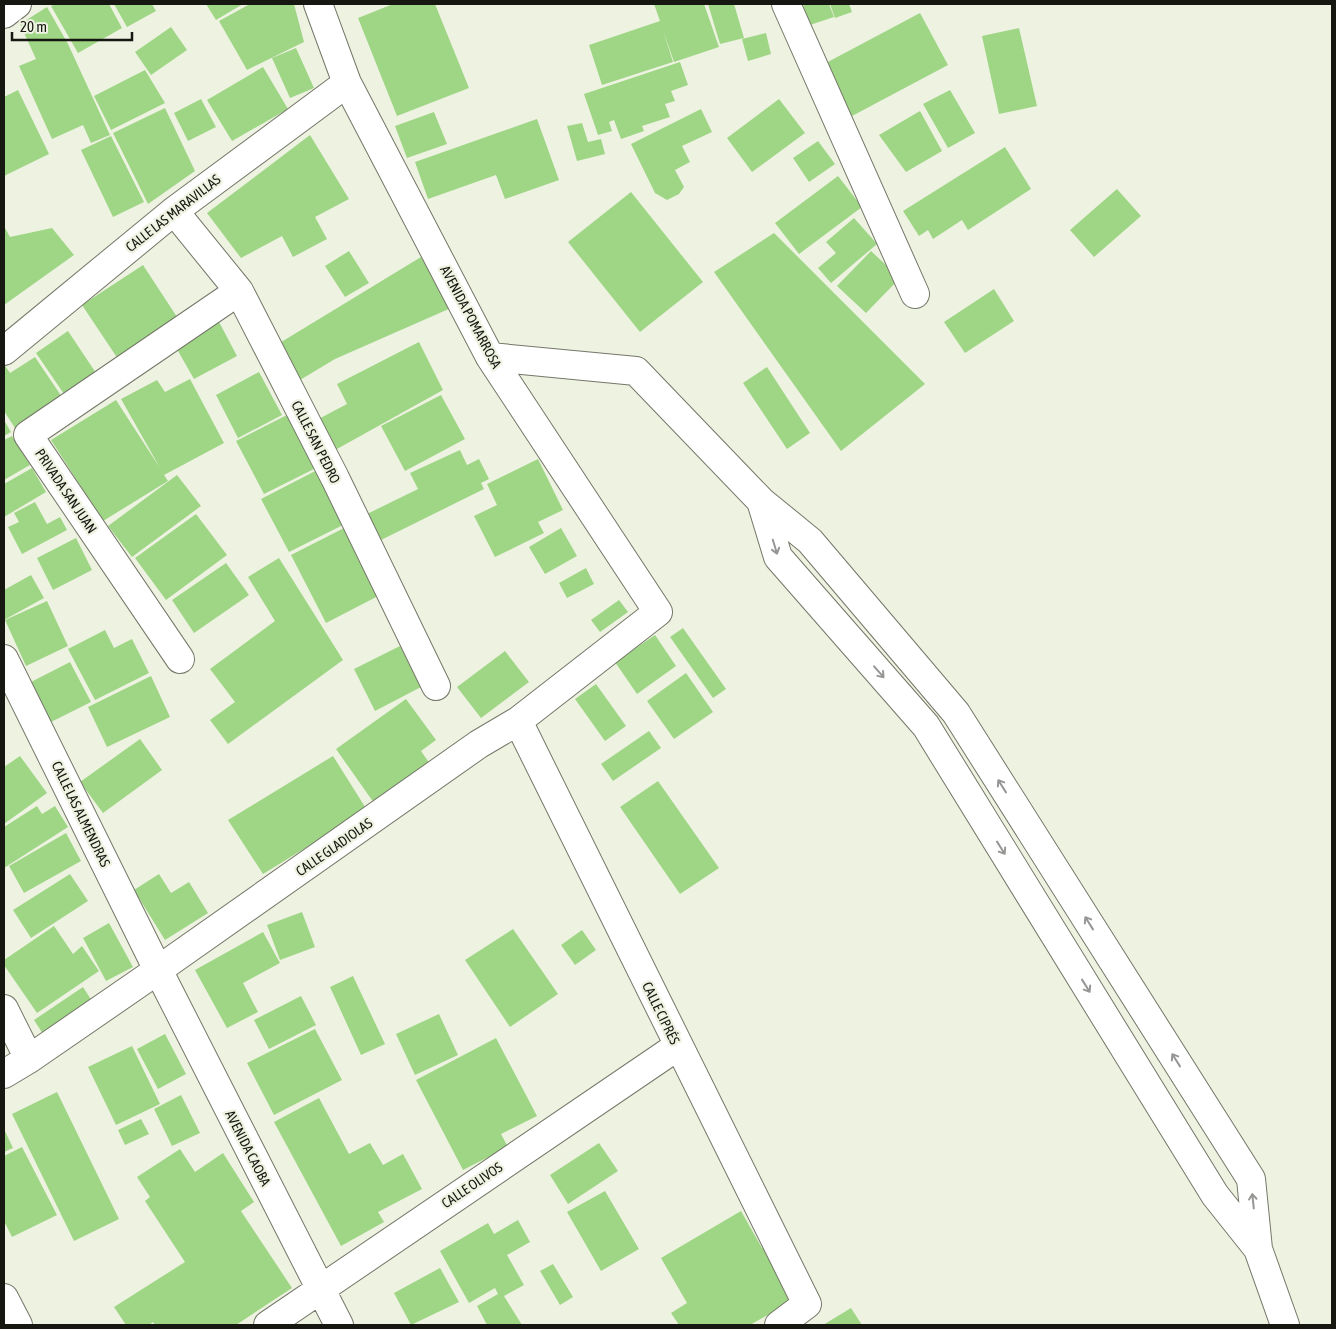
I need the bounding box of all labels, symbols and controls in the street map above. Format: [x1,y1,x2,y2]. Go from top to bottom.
scale bar [12,10,132,42]
text: 20 m [20,18,47,35]
street label: CALLE LAS MARAVILLAS [122,171,224,255]
street label: AVENIDA POMARROSA [437,263,505,371]
street label: CALLE SAN PEDRO [288,398,344,486]
street label: PRIVADA SAN JUAN [32,446,100,536]
one-way arrow [771,539,781,555]
one-way arrow [873,665,884,678]
street label: CALLE LAS ALMENDRAS [49,759,114,869]
one-way arrow [997,779,1007,793]
street label: CALLE GLADIOLAS [293,815,375,879]
one-way arrow [996,840,1006,854]
one-way arrow [1084,916,1094,930]
street label: CALLE CIPRÉS [639,979,683,1047]
one-way arrow [1082,979,1092,993]
one-way arrow [1170,1054,1180,1068]
street label: AVENIDA CAOBA [222,1108,274,1189]
street label: CALLE OLIVOS [439,1159,506,1211]
one-way arrow [1248,1193,1258,1209]

